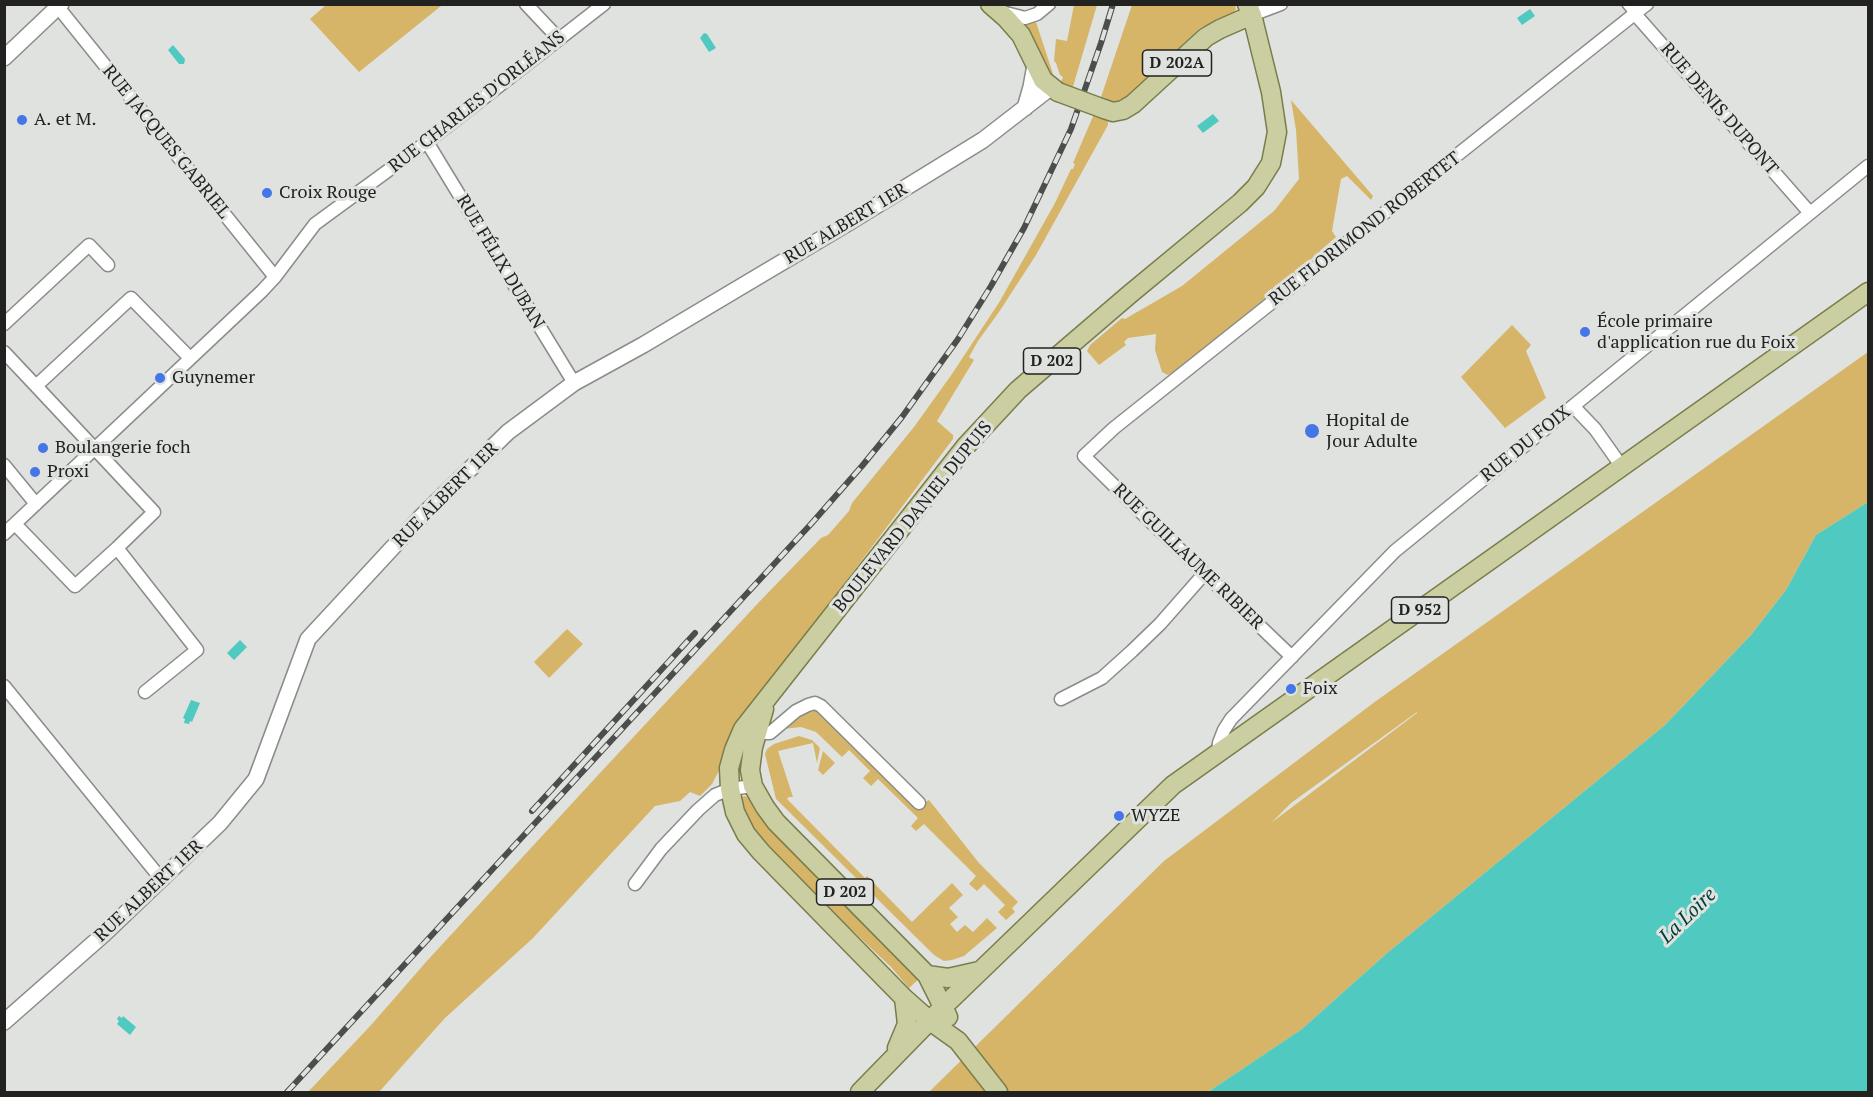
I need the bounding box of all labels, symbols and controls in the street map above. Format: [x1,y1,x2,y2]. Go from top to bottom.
street label: RUE CHARLES D'ORLÉANS [385,27,569,177]
street label: RUE DENIS DUPONT [1656,38,1782,180]
road number: D 202A [1142,50,1212,76]
street label: RUE JACQUES GABRIEL [98,61,234,223]
place label: A. et M. [34,109,96,131]
marker: A. et M. [15,113,29,127]
street label: RUE FLORIMOND ROBERTET [1265,147,1465,311]
street label: RUE ALBERT 1ER [781,179,911,269]
place label: Croix Rouge [279,182,377,204]
marker: Croix Rouge [260,186,274,200]
street label: RUE FÉLIX DUBAN [451,191,549,333]
place label: École primaire d'application rue du Foix [1597,311,1795,354]
marker: École primaire d'application rue du Foix [1578,325,1592,339]
road number: D 202 [1024,348,1080,374]
place label: Guynemer [172,367,255,389]
marker: Guynemer [153,371,167,385]
street label: RUE DU FOIX [1477,401,1575,487]
place label: Hopital de Jour Adulte [1326,410,1417,452]
street label: BOULEVARD DANIEL DUPUIS [829,417,997,617]
marker: Hopital de Jour Adulte [1303,422,1321,440]
place label: Boulangerie foch [55,437,191,459]
street label: RUE ALBERT 1ER [389,438,503,552]
marker: Boulangerie foch [36,441,50,455]
place label: Proxi [47,461,89,483]
marker: Proxi [28,465,42,479]
street label: RUE GUILLAUME RIBIER [1108,479,1268,635]
road number: D 952 [1392,597,1448,623]
place label: Foix [1303,678,1338,700]
marker: Foix [1284,682,1298,696]
place label: WYZE [1131,805,1181,827]
marker: WYZE [1112,809,1126,823]
street label: RUE ALBERT 1ER [91,835,207,947]
road number: D 202 [816,879,874,905]
water label: La Loire [1655,883,1721,949]

